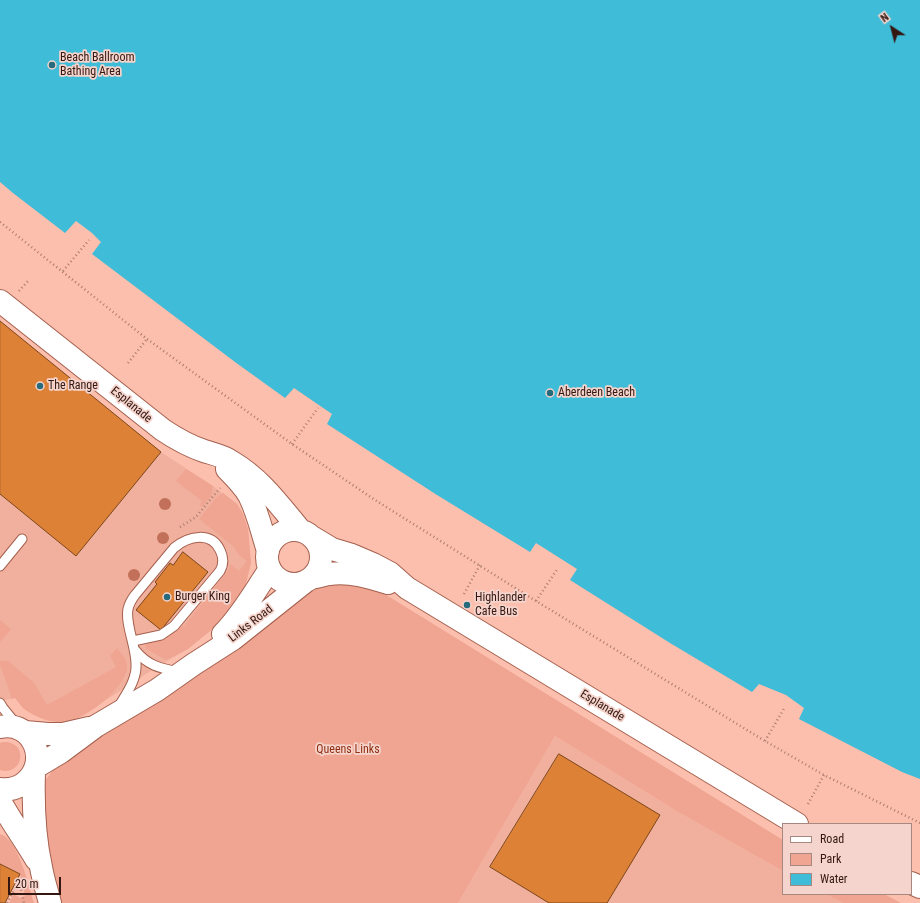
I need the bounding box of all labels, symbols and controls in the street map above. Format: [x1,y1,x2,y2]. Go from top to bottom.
north arrow [872,8,912,48]
text: N [878,11,891,25]
place label: Beach Ballroom Bathing Area [60,51,134,79]
marker: Beach Ballroom Bathing Area [47,60,57,70]
place label: The Range [48,379,98,393]
marker: The Range [35,381,45,391]
street label: Esplanade [107,384,155,426]
place label: Aberdeen Beach [558,386,635,400]
marker: Aberdeen Beach [545,388,555,398]
place label: Burger King [175,590,230,604]
place label: Highlander Cafe Bus [475,591,526,619]
marker: Burger King [162,592,172,602]
marker: Highlander Cafe Bus [462,600,472,610]
street label: Links Road [226,602,276,646]
street label: Esplanade [577,687,627,725]
park label: Queens Links [316,743,380,757]
legend [782,823,912,895]
text: Road [820,832,844,846]
text: Park [820,852,841,866]
scale bar [10,869,63,895]
text: Water [820,872,848,886]
text: 20 m [15,877,39,891]

